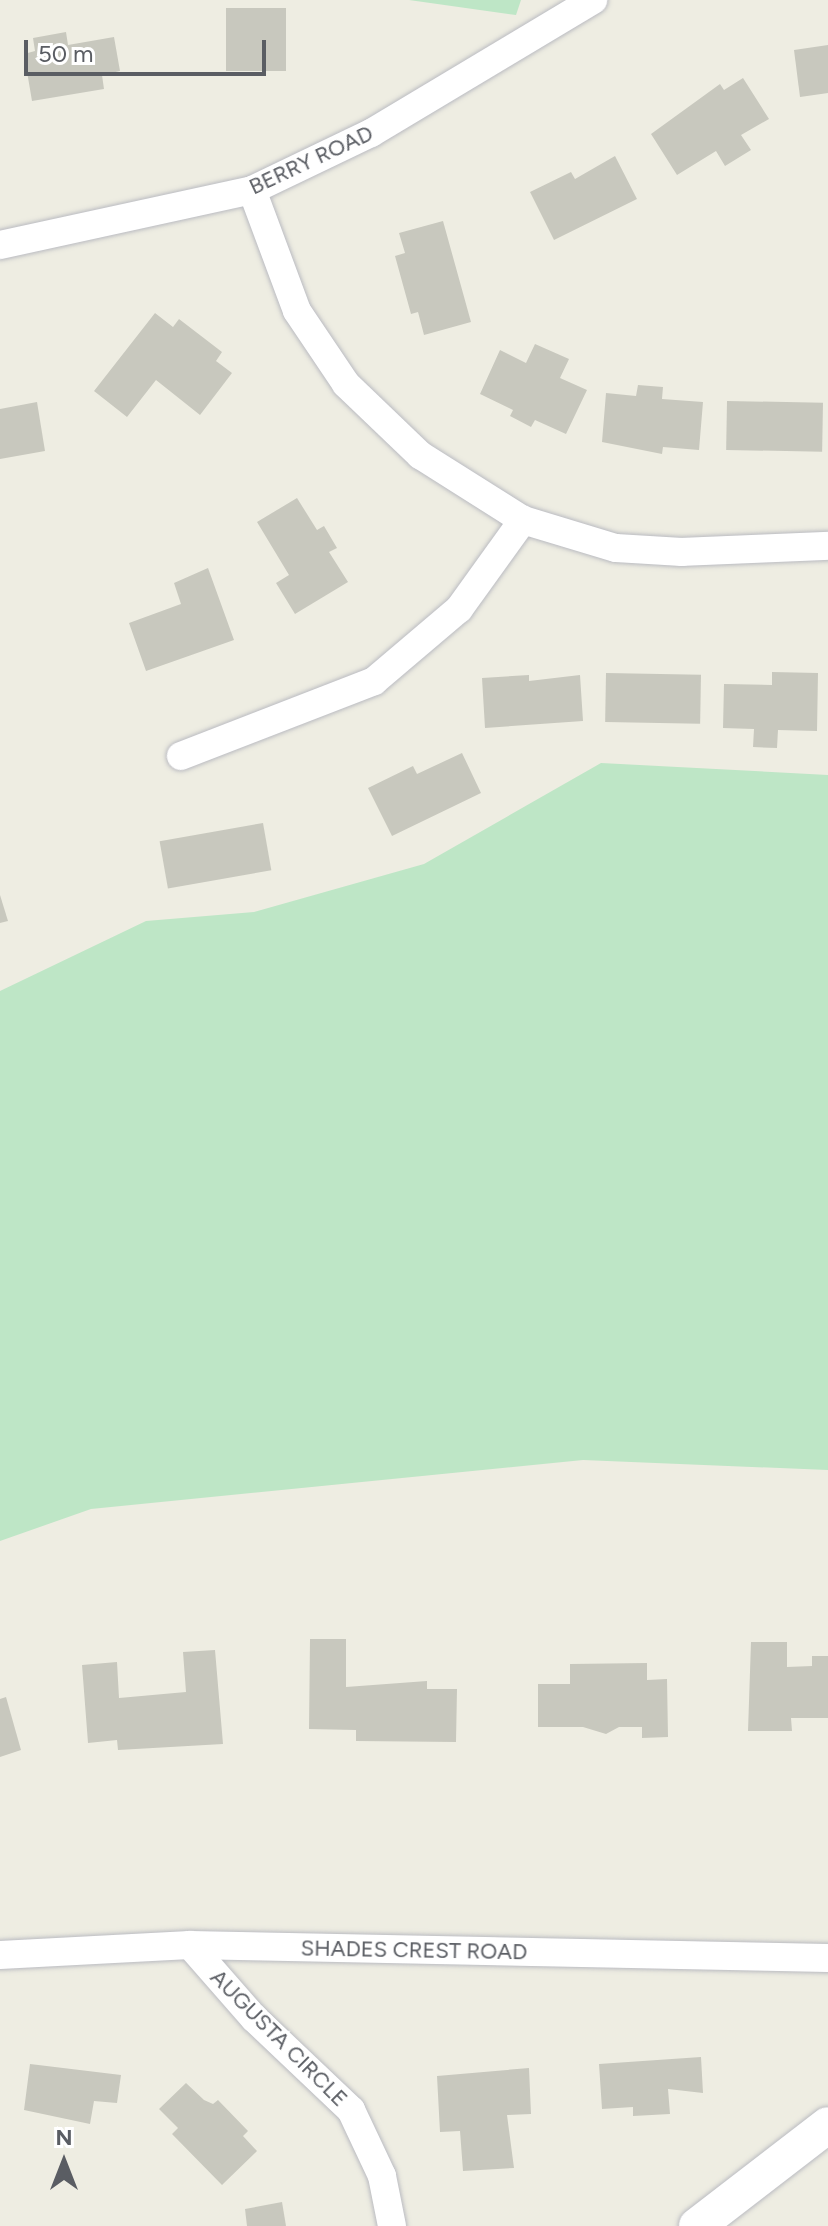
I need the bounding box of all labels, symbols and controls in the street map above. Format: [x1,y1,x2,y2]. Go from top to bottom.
scale bar [28,24,270,74]
text: 50 m [38,39,94,68]
street label: BERRY ROAD [245,120,377,200]
street label: SHADES CREST ROAD [300,1935,528,1965]
street label: AUGUSTA CIRCLE [205,1964,353,2112]
north arrow [24,2122,104,2202]
text: N [55,2124,73,2151]

